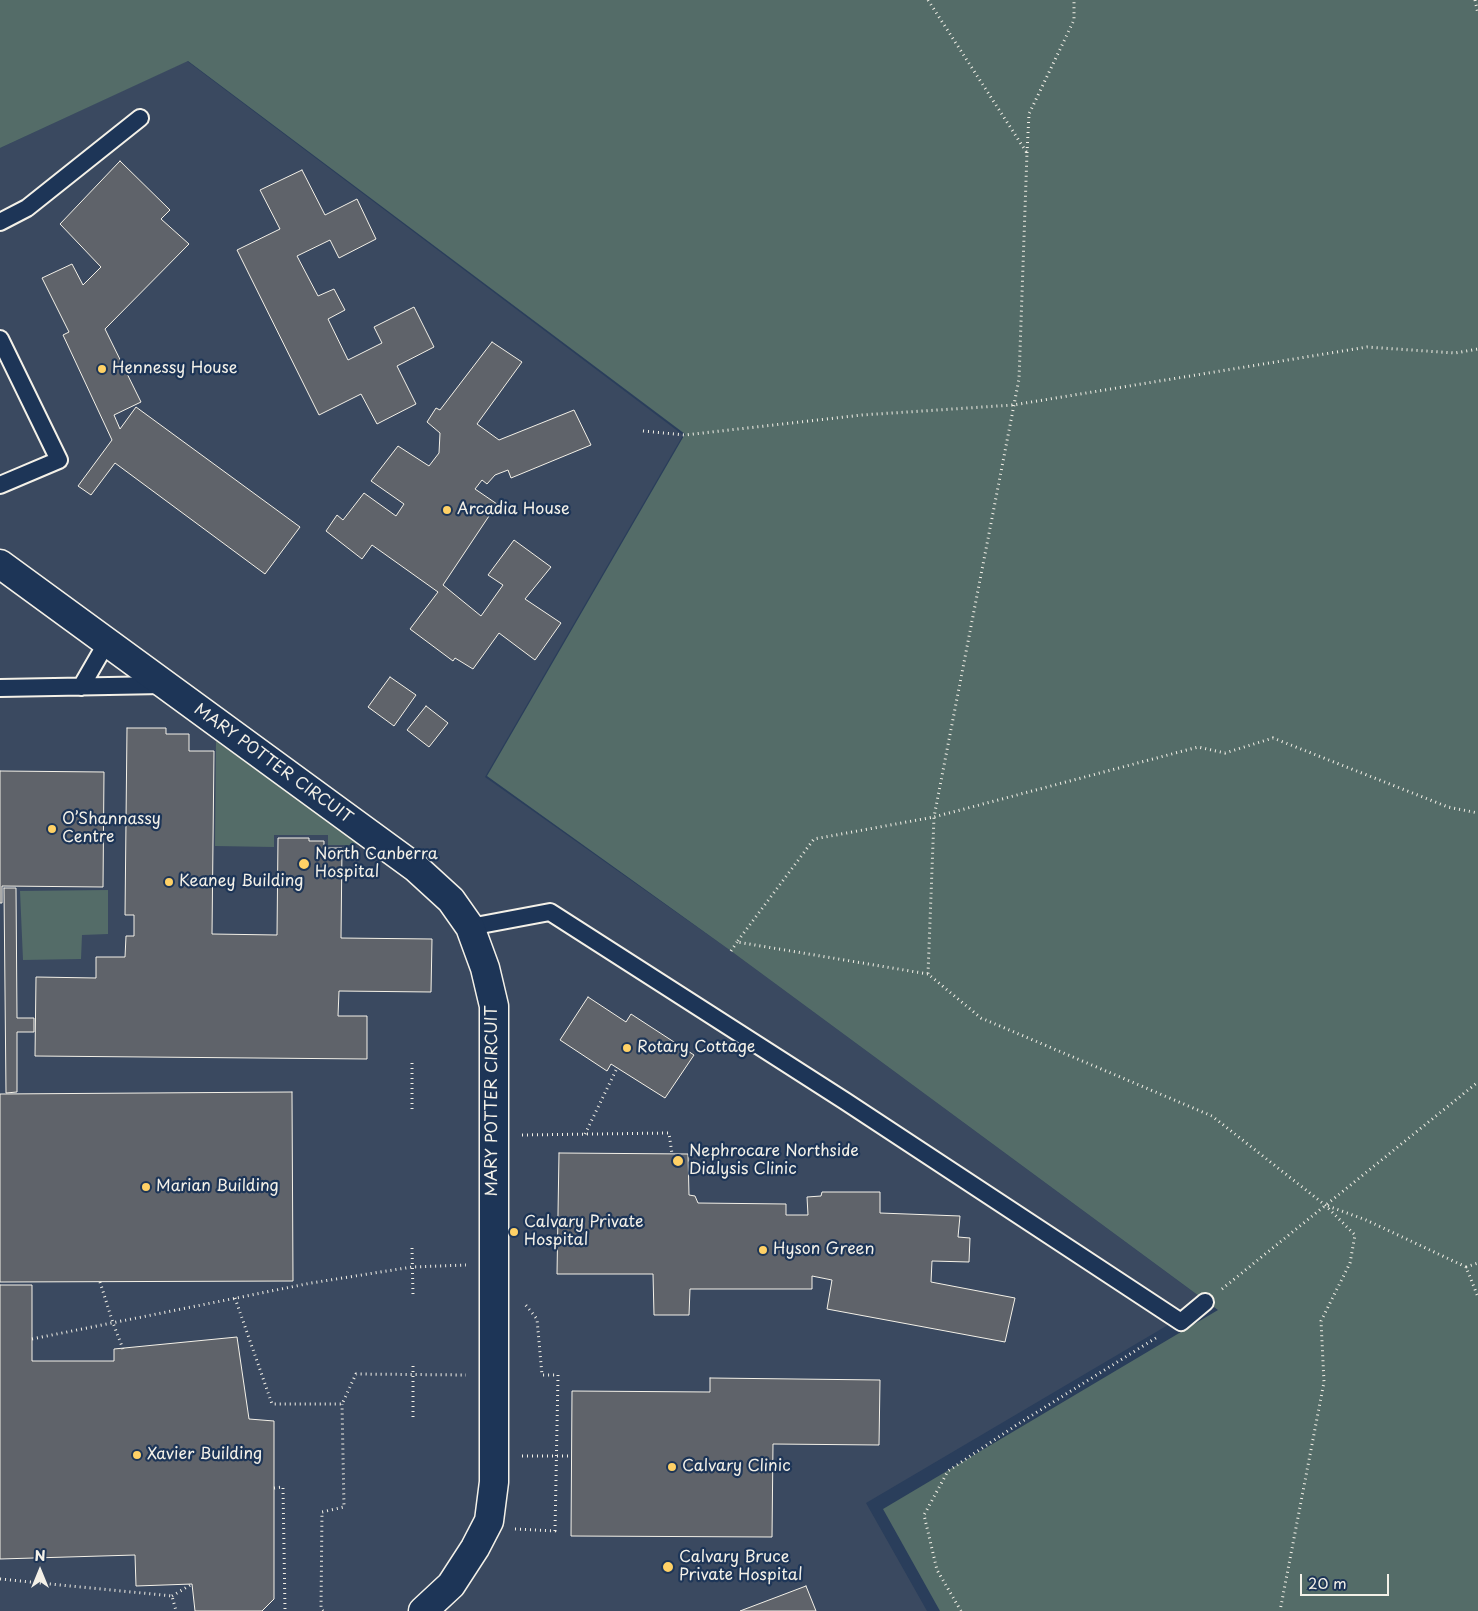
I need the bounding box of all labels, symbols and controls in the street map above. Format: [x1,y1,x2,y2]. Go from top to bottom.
place label: Hennessy House [112,359,238,379]
marker: Hennessy House [96,363,108,375]
place label: Arcadia House [457,500,570,520]
marker: Arcadia House [441,504,453,516]
street label: MARY POTTER CIRCUIT [190,700,356,828]
place label: O’Shannassy Centre [62,810,161,848]
marker: O’Shannassy Centre [46,823,58,835]
place label: North Canberra Hospital [315,845,438,883]
marker: North Canberra Hospital [297,857,311,871]
place label: Keaney Building [179,872,304,892]
marker: Keaney Building [163,876,175,888]
street label: MARY POTTER CIRCUIT [483,1005,503,1197]
place label: Rotary Cottage [637,1038,755,1058]
marker: Rotary Cottage [621,1042,633,1054]
place label: Nephrocare Northside Dialysis Clinic [689,1142,859,1180]
marker: Nephrocare Northside Dialysis Clinic [671,1154,685,1168]
place label: Marian Building [156,1177,279,1197]
marker: Marian Building [140,1181,152,1193]
place label: Calvary Private Hospital [524,1213,643,1251]
marker: Calvary Private Hospital [508,1226,520,1238]
place label: Hyson Green [773,1240,875,1260]
marker: Hyson Green [757,1244,769,1256]
place label: Xavier Building [147,1445,262,1465]
marker: Xavier Building [131,1449,143,1461]
place label: Calvary Clinic [682,1457,791,1477]
marker: Calvary Clinic [666,1461,678,1473]
text: N [34,1545,46,1566]
north arrow [15,1546,65,1596]
place label: Calvary Bruce Private Hospital [679,1548,803,1586]
marker: Calvary Bruce Private Hospital [661,1560,675,1574]
scale bar [1303,1564,1392,1596]
text: 20 m [1308,1571,1347,1594]

